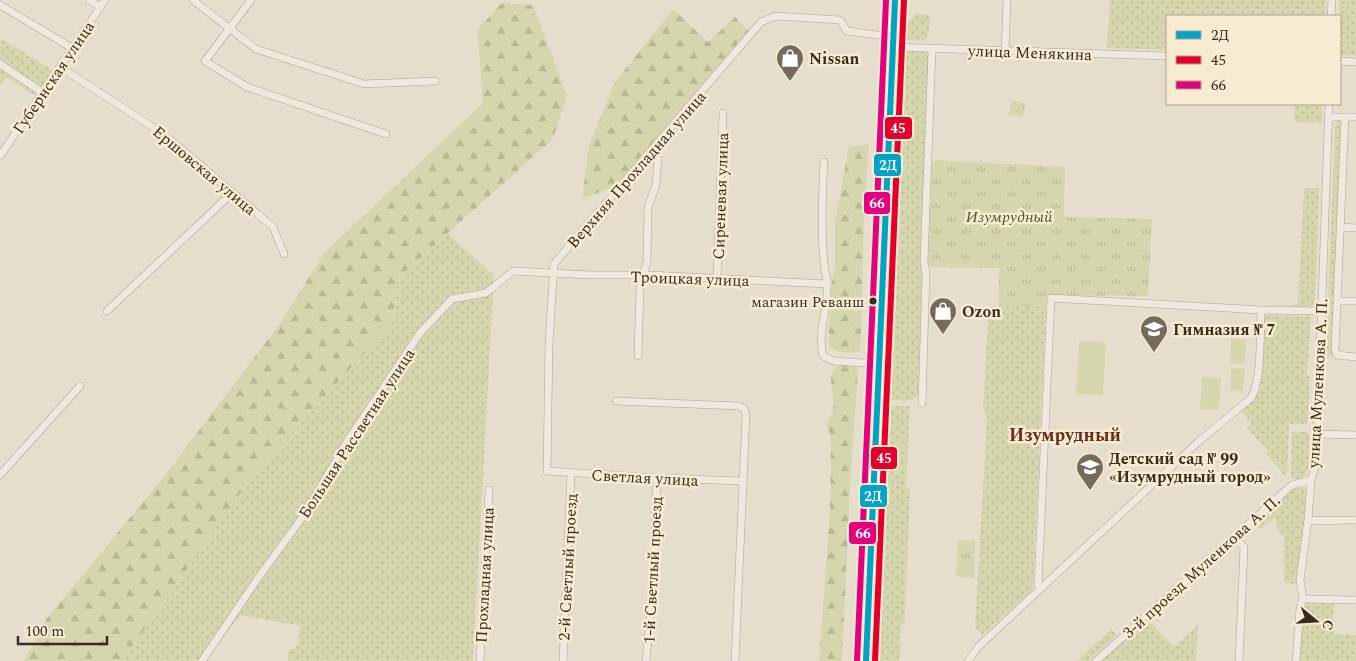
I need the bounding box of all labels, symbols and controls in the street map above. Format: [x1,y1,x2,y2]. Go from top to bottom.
legend [1166,15,1341,105]
street label: Губернская улица [7,16,101,139]
text: 2Д [1211,24,1230,47]
street label: улица Менякина [967,39,1093,67]
shop icon: Nissan [775,43,805,82]
place label: Nissan [809,47,859,71]
text: 45 [1211,49,1226,72]
text: 66 [1211,74,1227,97]
street label: Верхняя Прохладная улица [561,85,712,254]
line badge: 45 [884,116,913,140]
text: 45 [890,118,906,139]
street label: Ершовская улица [147,120,262,221]
street label: Сиреневая улица [707,132,735,260]
line badge: 2Д [873,153,902,177]
text: 2Д [879,155,897,176]
line badge: 66 [863,191,891,215]
text: 66 [869,193,885,214]
park label: Изумрудный [966,205,1053,229]
street label: Троицкая улица [630,265,750,293]
place label: магазин Реванш [751,291,864,314]
marker: магазин Реванш [868,296,878,306]
shop icon: Ozon [928,296,958,335]
street label: улица Муленкова А. П. [1302,298,1334,470]
place label: Ozon [962,300,1001,324]
school or university icon: Гимназия № 7 [1139,314,1169,353]
place label: Гимназия № 7 [1173,318,1276,342]
street label: Большая Рассветная улица [293,344,421,523]
district label: Изумрудный [1009,422,1121,449]
line badge: 45 [870,446,898,470]
place label: Детский сад № 99 «Изумрудный город» [1109,447,1271,489]
text: 45 [876,448,892,469]
school or university icon: Детский сад № 99 «Изумрудный город» [1075,452,1105,491]
street label: Светлая улица [591,463,699,493]
line badge: 2Д [859,484,888,508]
text: 2Д [864,486,882,507]
street label: 3-й проезд Муленкова А. П. [1117,489,1286,644]
street label: 2-й Светлый проезд [552,493,584,641]
street label: 1-й Светлый проезд [637,496,669,644]
street label: Прохладная улица [469,506,501,644]
line badge: 66 [848,521,877,545]
text: 66 [855,523,871,544]
north arrow [1291,596,1341,646]
scale bar [18,614,106,646]
text: С [1316,617,1339,633]
text: 100 m [25,620,64,643]

